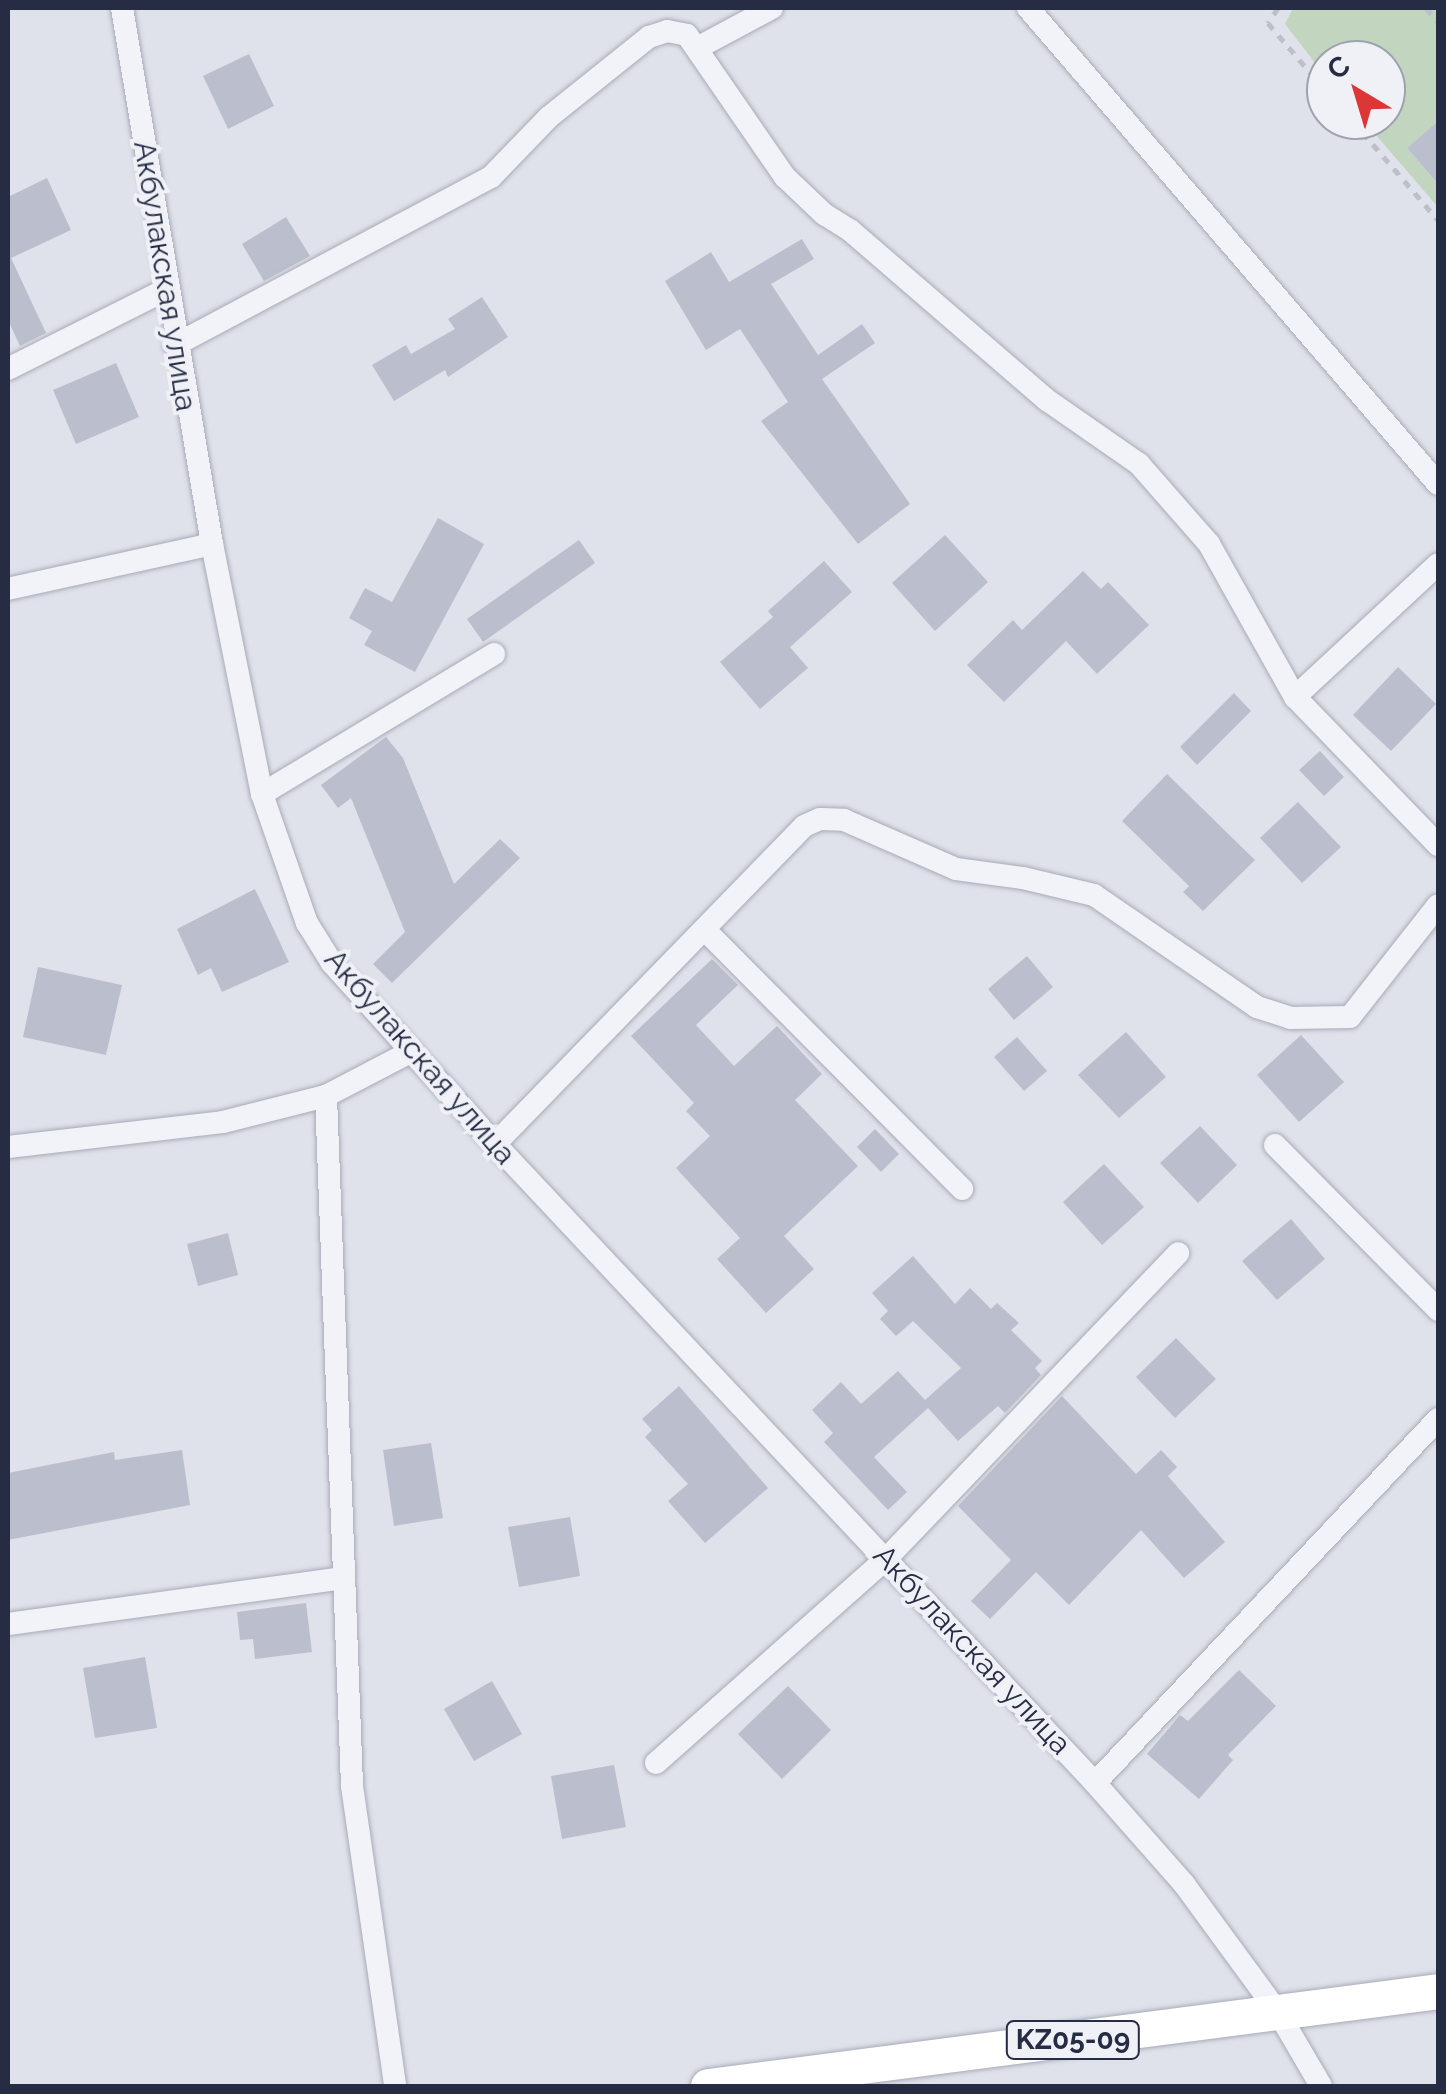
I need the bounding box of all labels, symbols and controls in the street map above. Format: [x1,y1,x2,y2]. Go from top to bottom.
north arrow [1306,40,1406,140]
text: С [1321,49,1356,86]
street label: Акбулакская улица [126,138,204,414]
street label: Акбулакская улица [317,942,523,1172]
street label: Акбулакская улица [865,1538,1079,1762]
road number: KZ05-09 [1006,2017,1140,2063]

